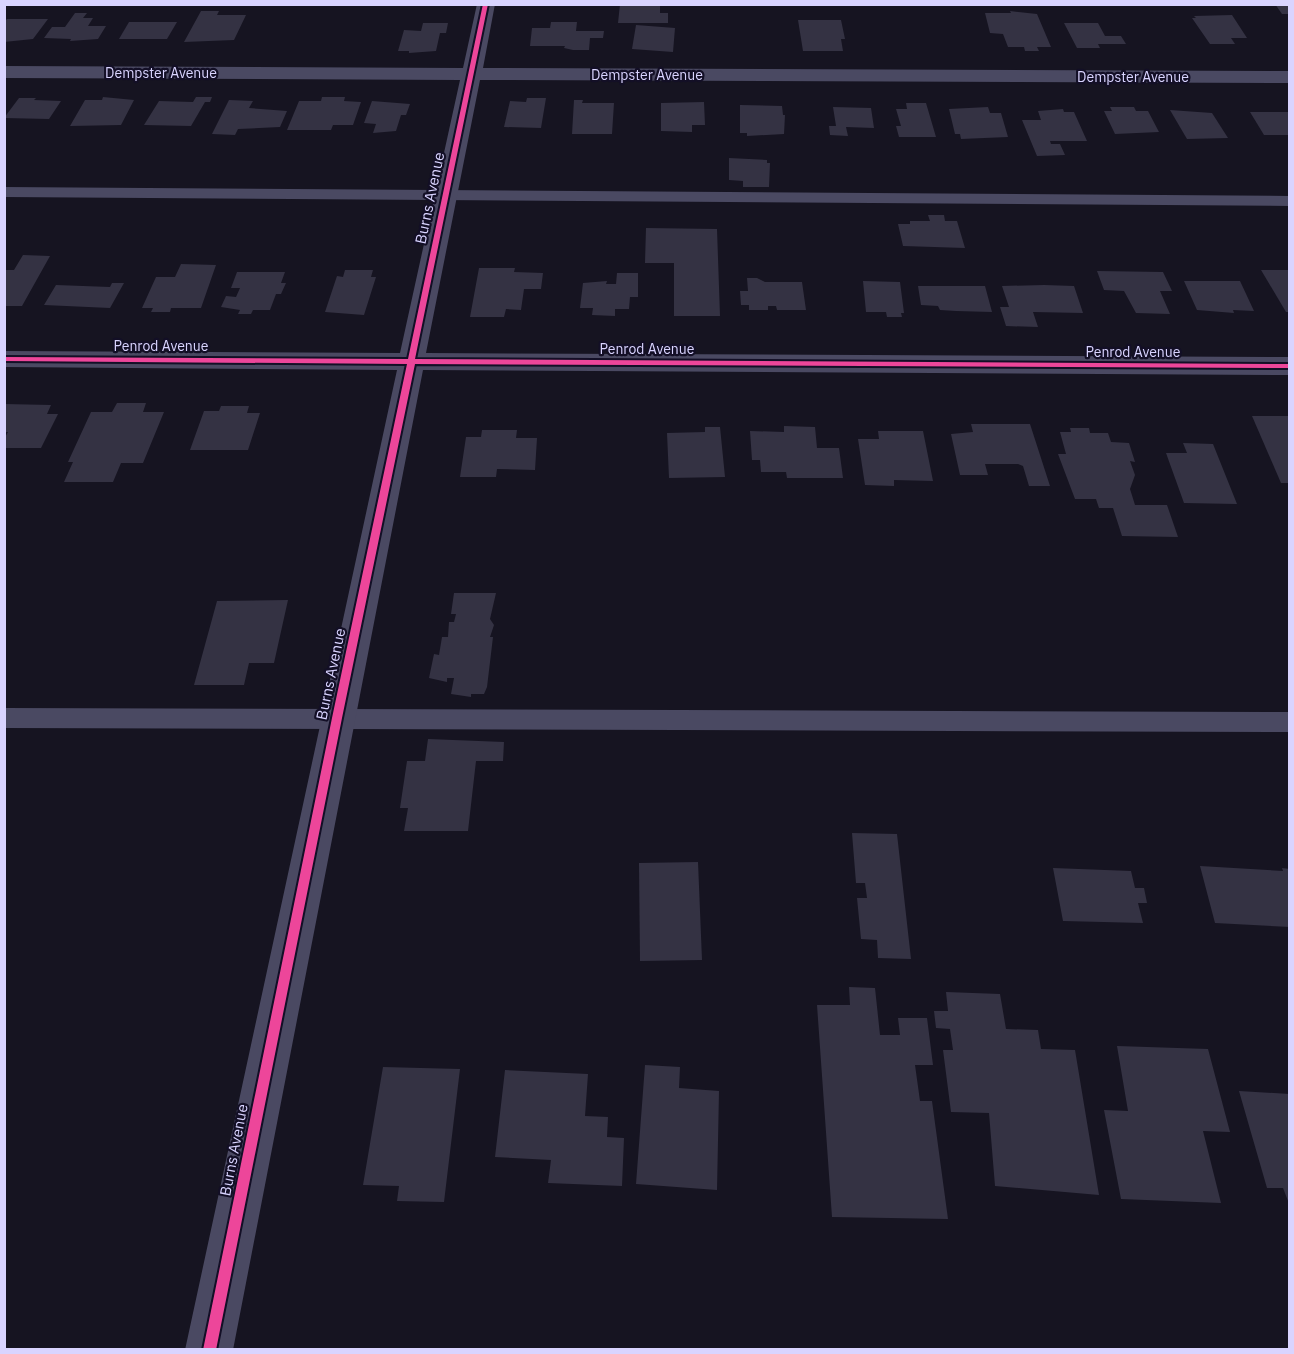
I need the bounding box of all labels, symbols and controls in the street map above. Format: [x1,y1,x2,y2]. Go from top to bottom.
street label: Dempster Avenue [105,64,217,82]
street label: Dempster Avenue [591,66,703,84]
street label: Dempster Avenue [1077,68,1189,86]
street label: Burns Avenue [411,150,449,245]
street label: Penrod Avenue [114,337,209,355]
street label: Penrod Avenue [600,340,695,358]
street label: Penrod Avenue [1086,343,1181,361]
street label: Burns Avenue [312,626,350,721]
street label: Burns Avenue [215,1102,252,1198]

